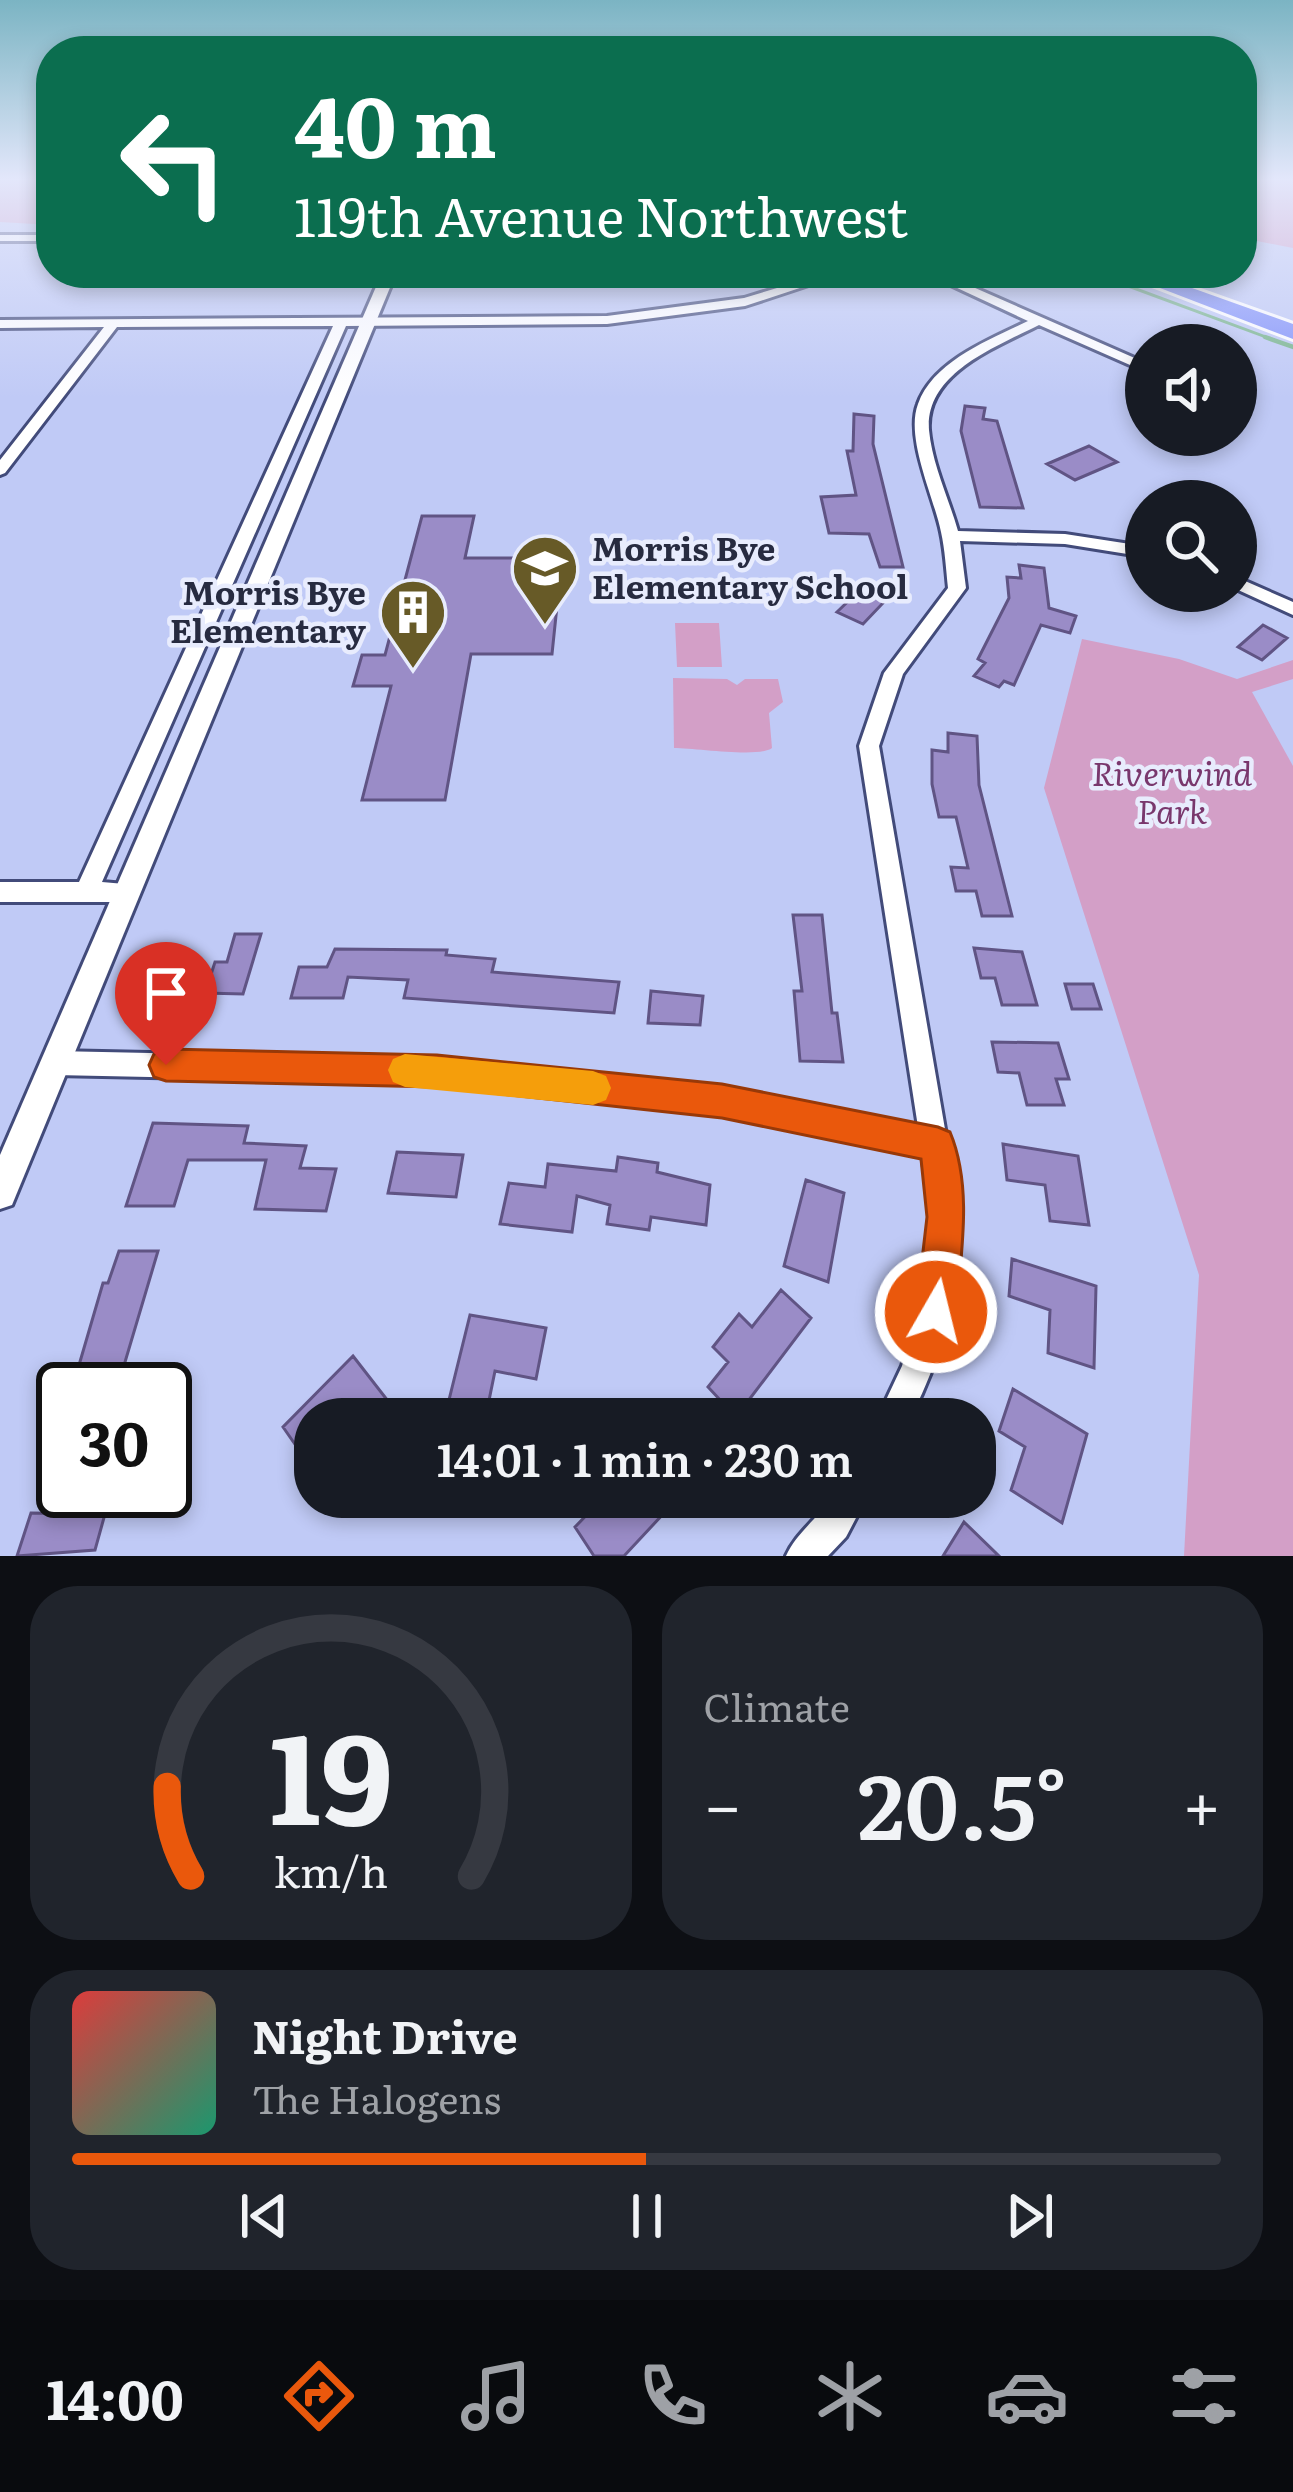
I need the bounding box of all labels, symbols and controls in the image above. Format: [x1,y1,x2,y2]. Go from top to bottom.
text: 40 m [294,59,497,184]
icon: left [96,84,252,240]
text: 119th Avenue Northwest [294,173,908,254]
map controls [1125,324,1257,612]
button: sound [1125,324,1257,456]
button: search [1125,480,1257,612]
place label: Morris Bye Elementary School [592,522,908,609]
school or university icon: Morris Bye Elementary School [510,533,580,627]
place label: Morris Bye Elementary [170,566,367,653]
building icon: Morris Bye Elementary [378,577,448,671]
park label: Riverwind Park [1092,747,1252,834]
pin [115,942,217,1065]
icon: arrive [133,960,199,1026]
position arrow [873,1249,999,1375]
speed limit sign: 30 [36,1362,192,1518]
text: 14:01 · 1 min · 230 m [437,1424,853,1491]
text: Climate [704,1676,850,1734]
text: 19 [269,1678,393,1863]
text: 20.5° [858,1734,1067,1868]
text: − [704,1752,742,1850]
text: + [1183,1752,1221,1850]
text: km/h [274,1838,388,1901]
text: Night Drive [252,2001,518,2068]
text: The Halogens [252,2068,501,2126]
icon: previous [231,2183,297,2249]
icon: pause [614,2183,680,2249]
icon: next [997,2183,1063,2249]
icon: directions [277,2354,361,2438]
icon: music [454,2354,538,2438]
icon: phone [631,2354,715,2438]
icon: climate [808,2354,892,2438]
icon: car [985,2354,1069,2438]
icon: filters [1162,2354,1246,2438]
text: 14:00 [47,2356,184,2437]

